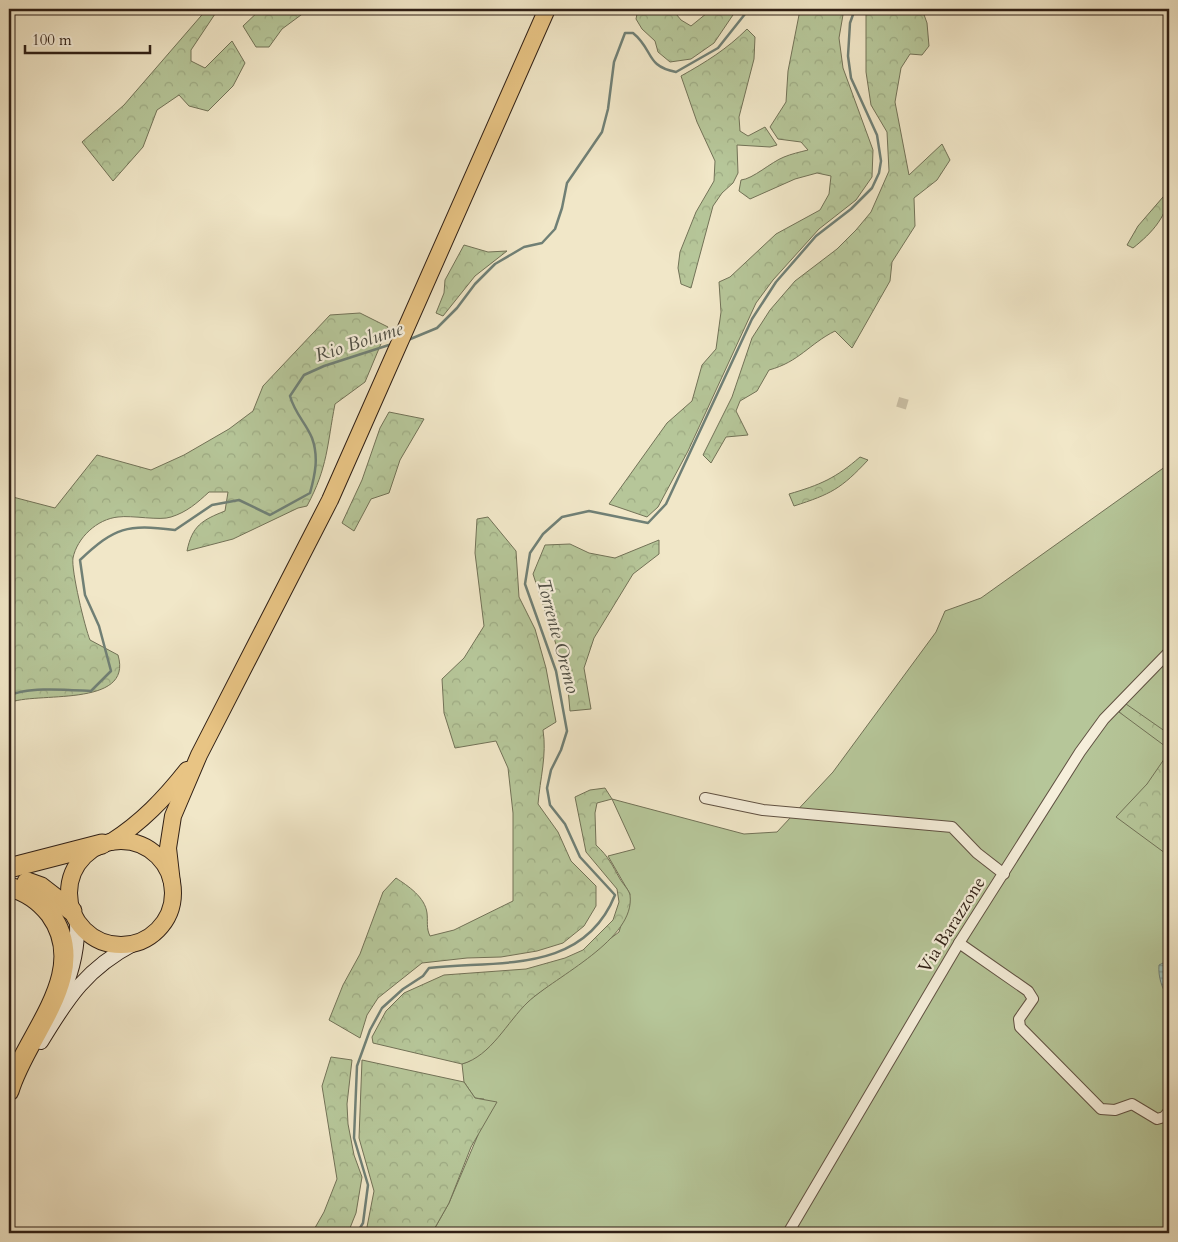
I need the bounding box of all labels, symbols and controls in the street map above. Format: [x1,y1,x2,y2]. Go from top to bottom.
scale bar [25,22,150,54]
text: 100 m [32,30,72,50]
water label: Rio Bolume [312,315,407,368]
water label: Torrente Oremo [530,576,586,696]
street label: Via Barazzone [912,872,992,978]

